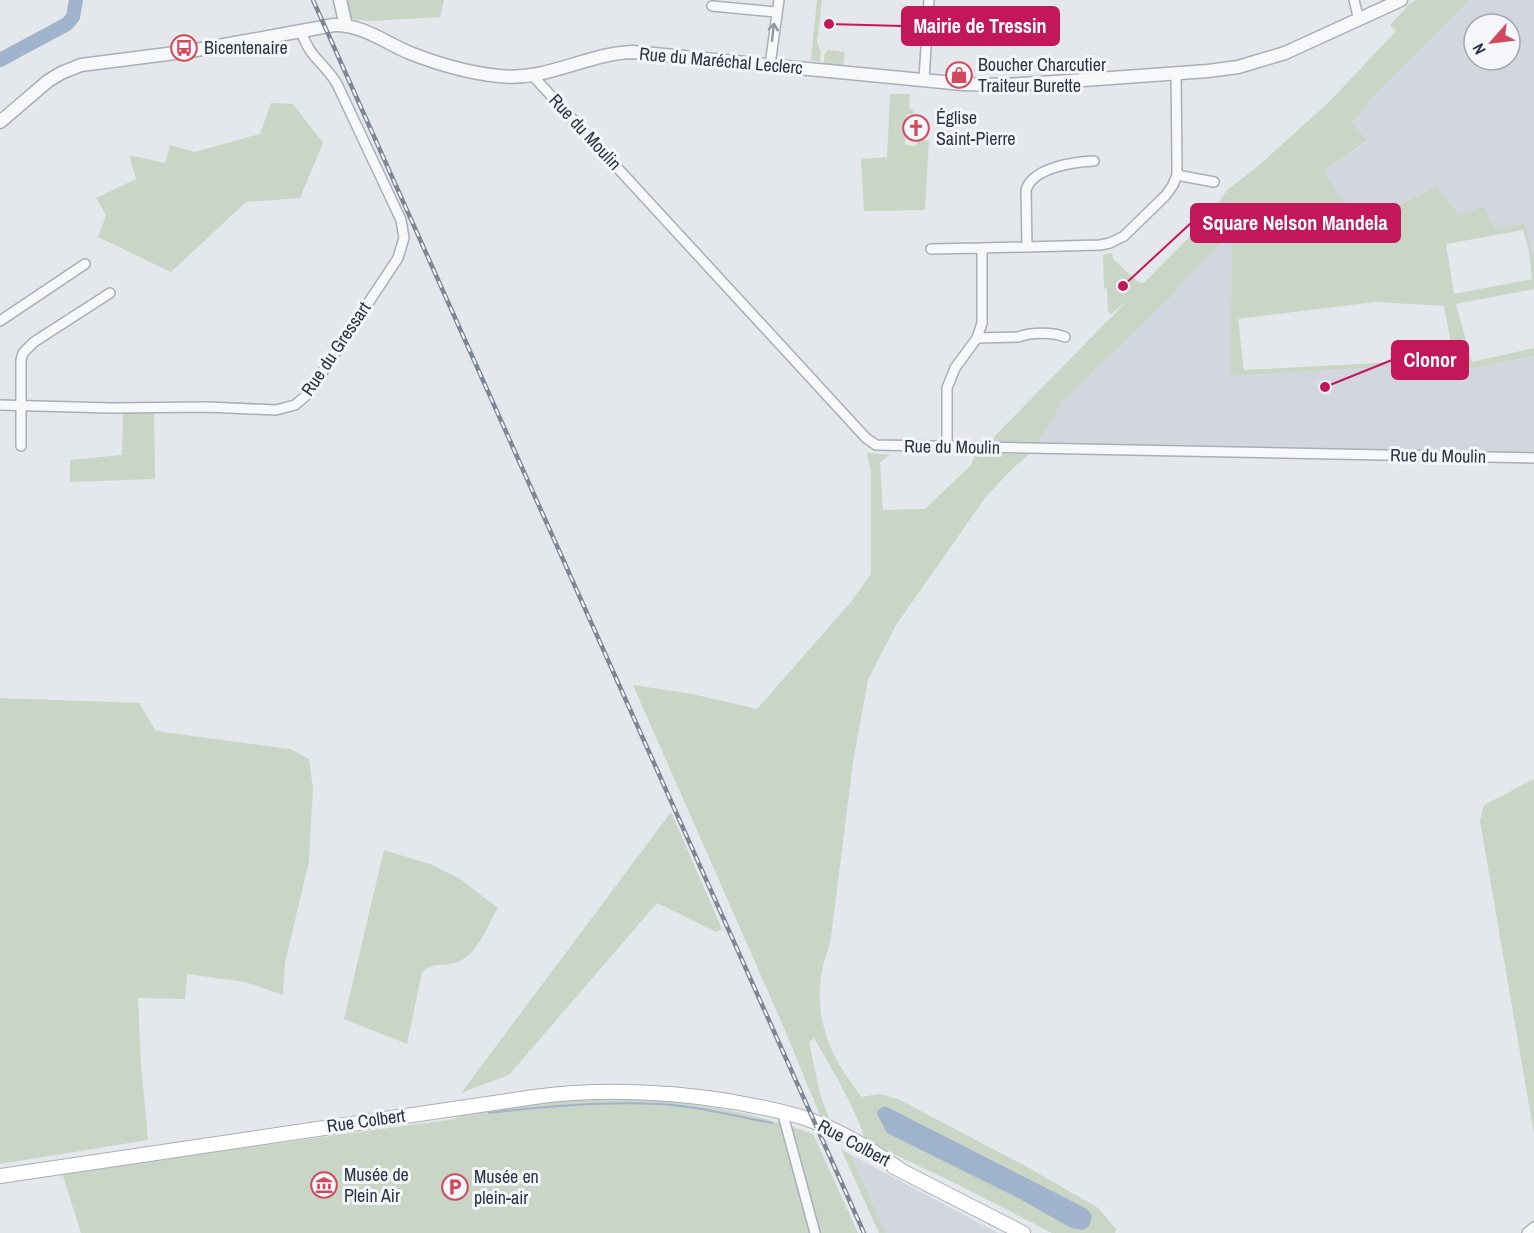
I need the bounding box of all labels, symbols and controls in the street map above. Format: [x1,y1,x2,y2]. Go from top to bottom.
callout: Mairie de Tressin [902,7,1059,45]
text: Mairie de Tressin [913,12,1047,39]
north arrow [1462,12,1522,72]
one-way arrow [768,23,779,43]
bus stop icon: Bicentenaire [169,33,199,63]
place label: Bicentenaire [204,35,288,60]
text: N [1467,40,1491,58]
street label: Rue du Maréchal Leclerc [638,41,804,80]
place label: Boucher Charcutier Traiteur Burette [978,52,1106,98]
shop icon: Boucher Charcutier Traiteur Burette [944,60,974,90]
street label: Rue du Moulin [543,88,627,175]
place label: Église Saint-Pierre [936,105,1016,151]
church icon: Église Saint-Pierre [901,113,931,143]
callout: Square Nelson Mandela [1191,204,1400,242]
text: Square Nelson Mandela [1202,209,1388,236]
street label: Rue du Gressart [295,297,376,401]
callout: Clonor [1392,341,1468,379]
text: Clonor [1404,346,1457,373]
street label: Rue du Moulin [904,433,1000,460]
street label: Rue du Moulin [1390,442,1486,469]
street label: Rue Colbert [325,1103,407,1138]
street label: Rue Colbert [814,1113,895,1172]
place label: Musée de Plein Air [344,1162,409,1208]
place label: Musée en plein-air [474,1164,539,1210]
museum icon: Musée de Plein Air [309,1170,339,1200]
parking icon: Musée en plein-air [440,1172,470,1202]

